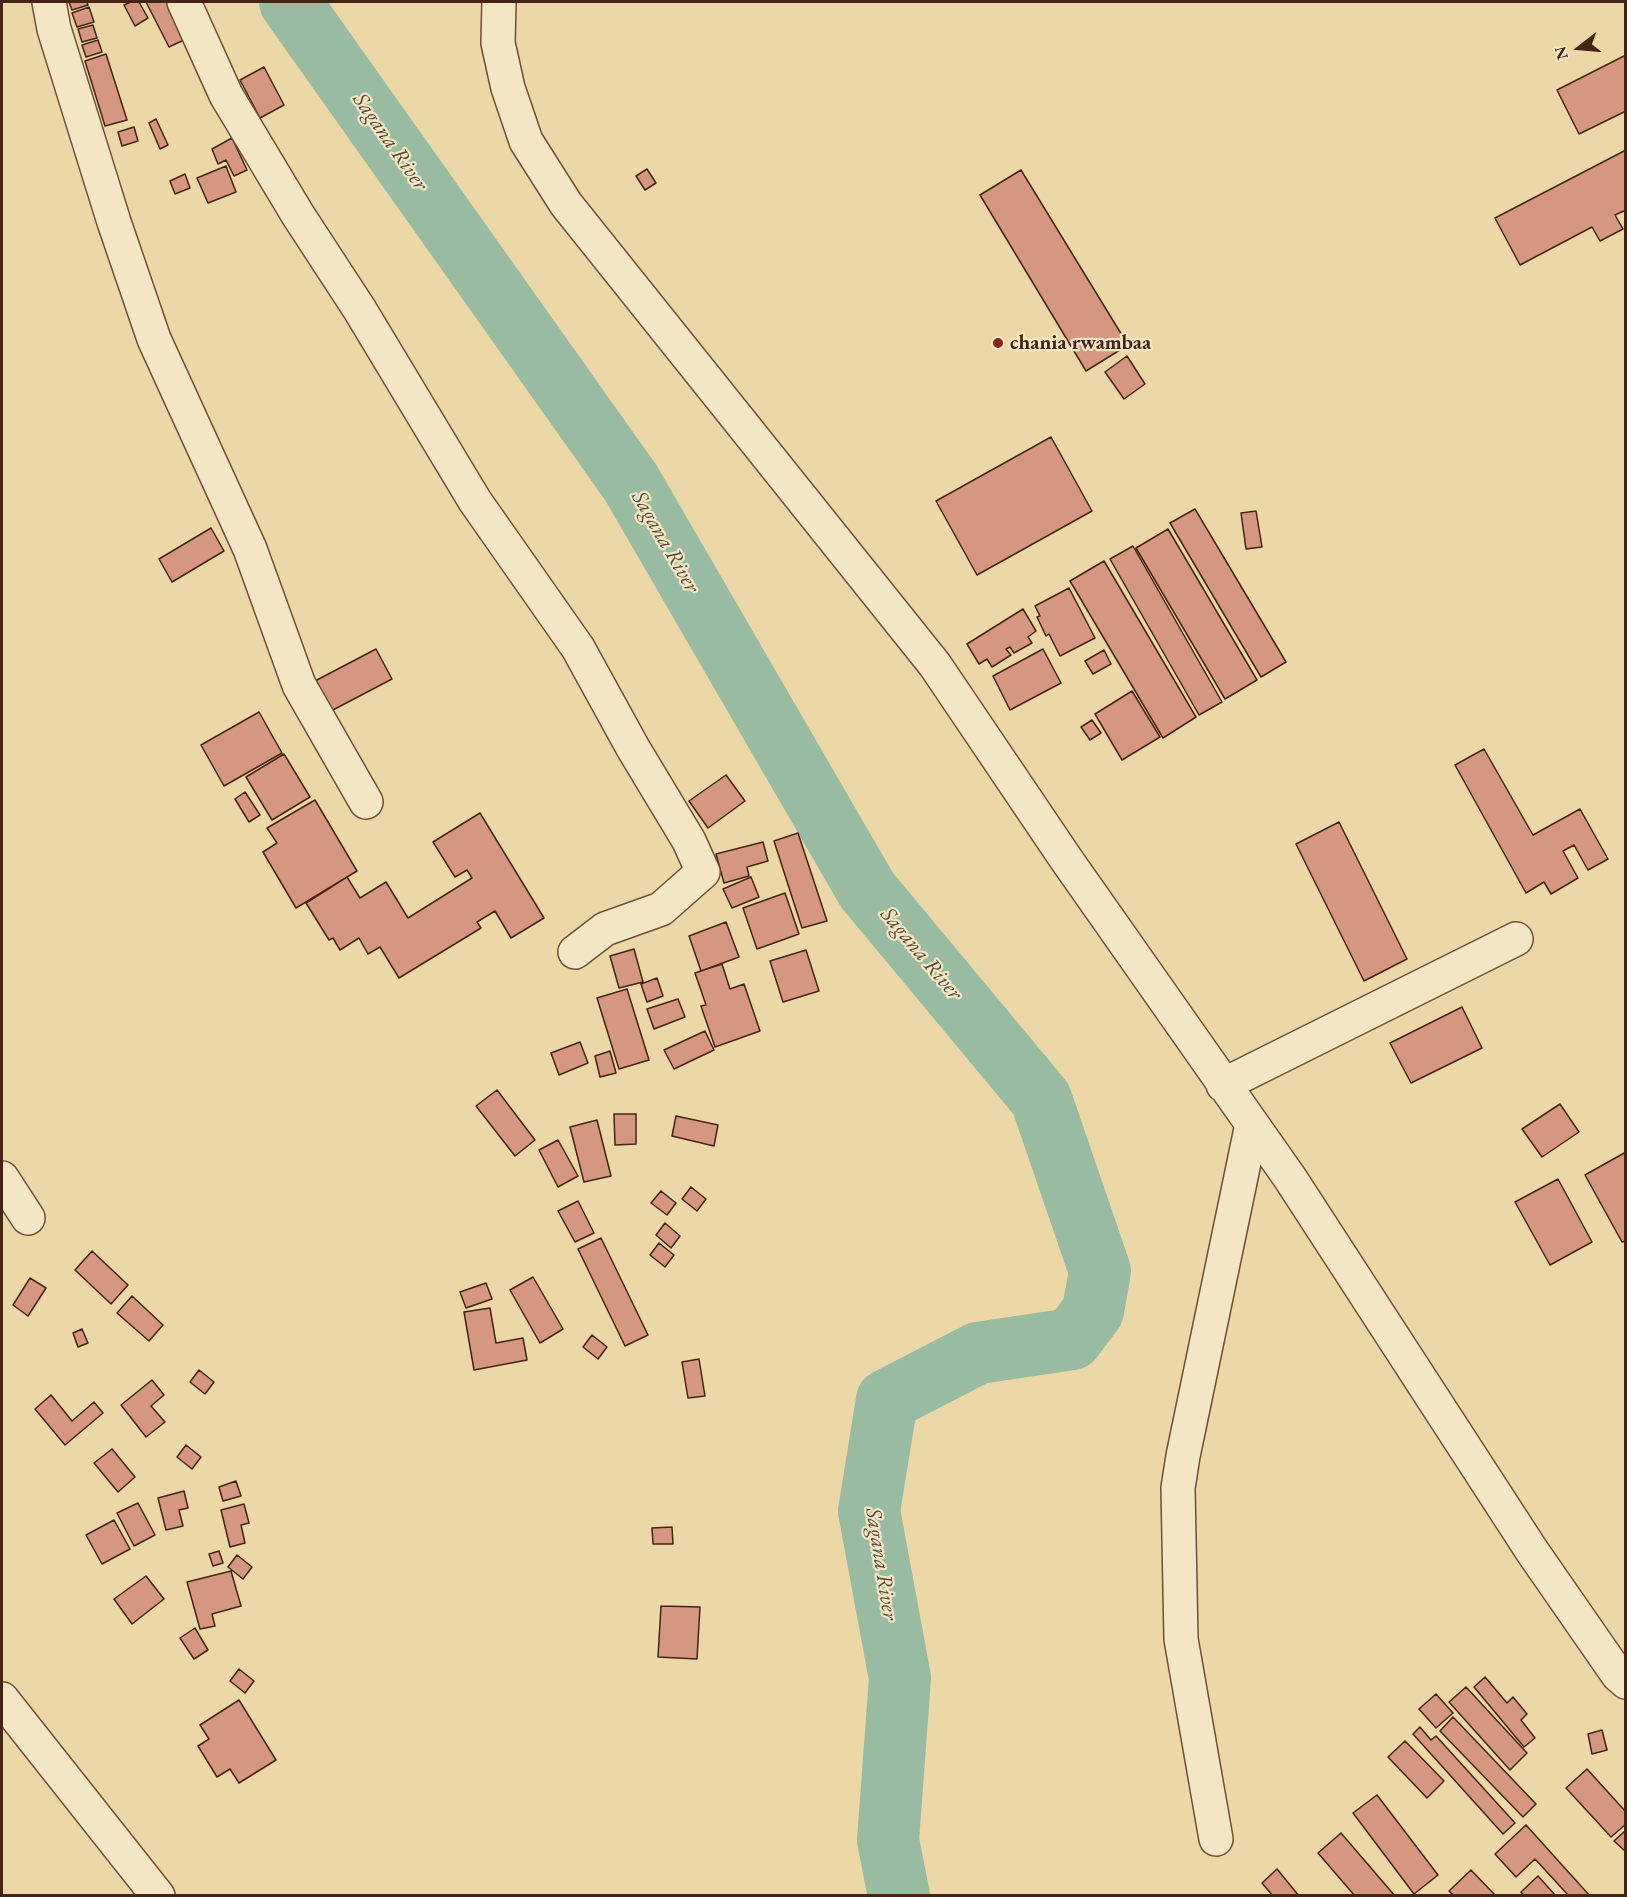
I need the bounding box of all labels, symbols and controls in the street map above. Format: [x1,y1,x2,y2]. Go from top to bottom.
north arrow [1549,18,1609,78]
text: N [1549,44,1573,62]
water label: Sagana River [347,88,433,196]
place label: chania rwambaa [1010,330,1151,356]
marker: chania rwambaa [991,336,1005,350]
water label: Sagana River [625,486,705,598]
water label: Sagana River [874,902,968,1006]
water label: Sagana River [859,1506,903,1622]

